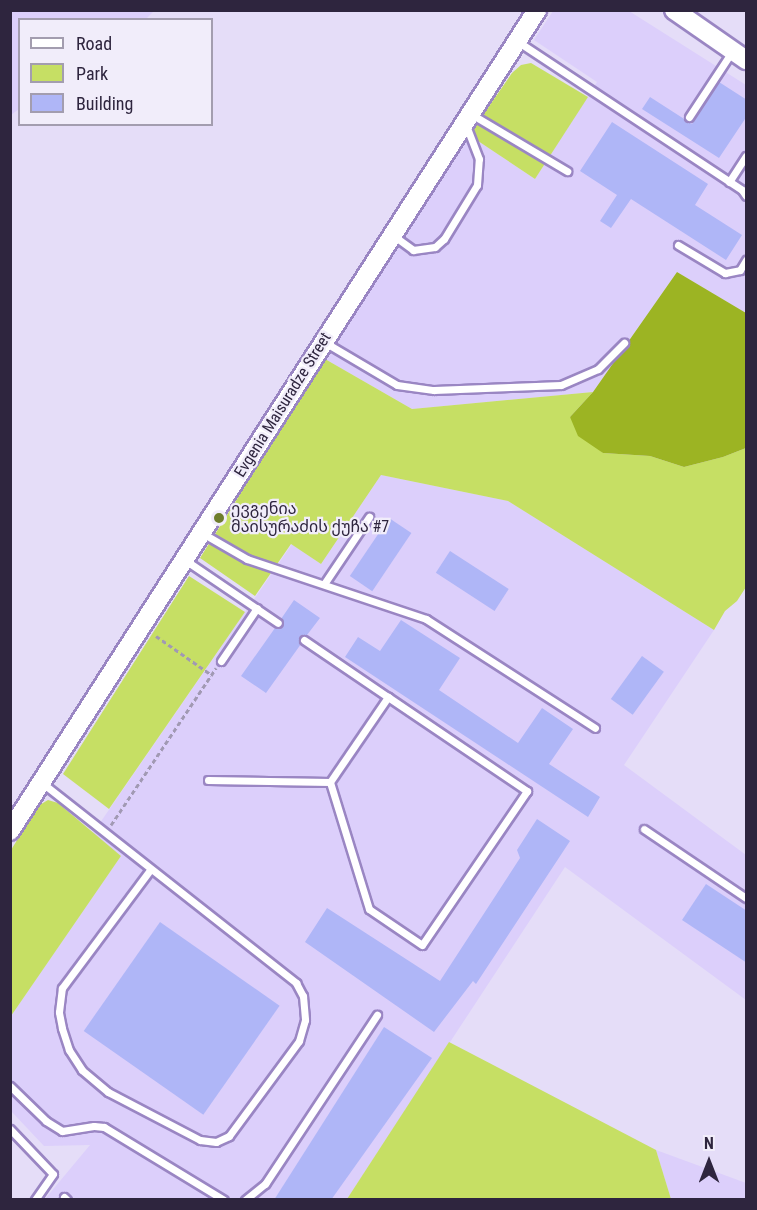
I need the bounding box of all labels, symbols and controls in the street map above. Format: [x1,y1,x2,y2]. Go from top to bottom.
legend [18,18,213,126]
text: Road [76,33,112,54]
text: Park [76,63,108,84]
text: Building [76,93,133,114]
street label: Evgenia Maisuradze Street [231,329,335,481]
place label: ევგენია მაისურაძის ქუჩა #7 [231,499,389,537]
marker: ევგენია მაისურაძის ქუჩა #7 [212,511,226,525]
north arrow [679,1132,739,1192]
text: N [704,1134,714,1153]

